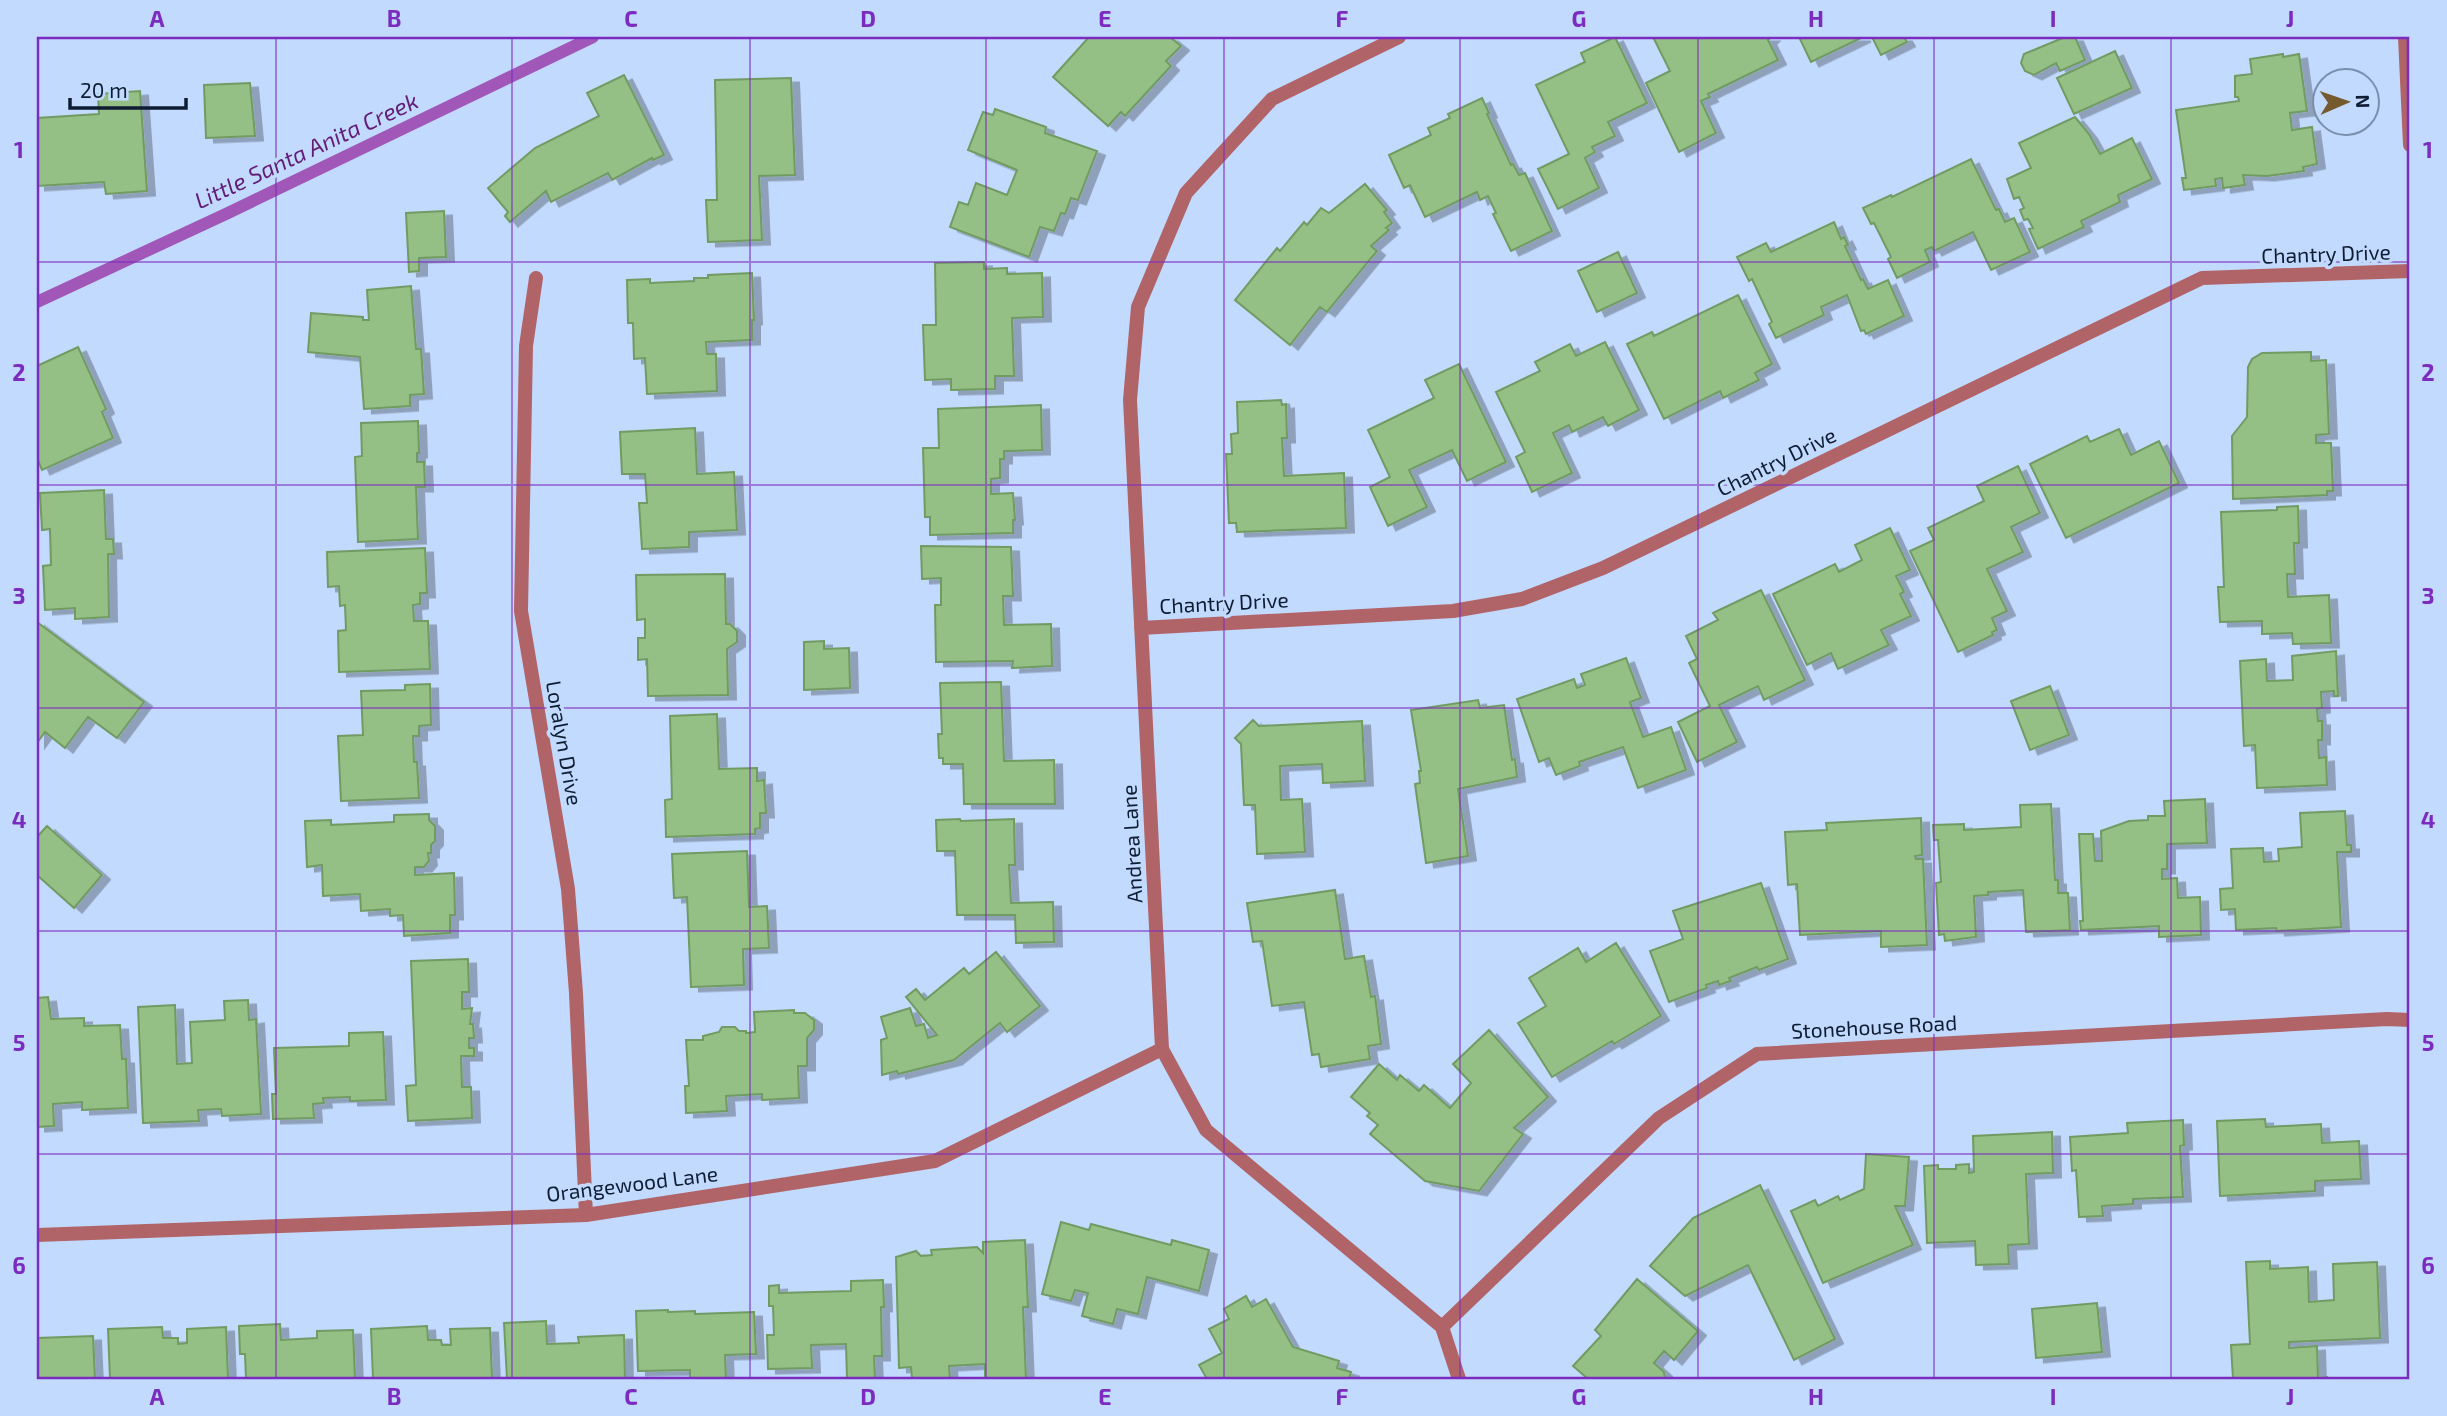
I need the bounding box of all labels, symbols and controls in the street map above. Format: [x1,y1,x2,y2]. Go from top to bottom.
text: A [149,4,165,32]
text: B [387,4,401,32]
text: C [624,4,638,32]
text: D [860,4,876,32]
text: E [1098,4,1112,32]
text: F [1336,4,1349,32]
text: G [1572,4,1586,32]
text: H [1808,4,1824,32]
text: I [2050,4,2056,32]
text: J [2286,4,2294,32]
scale bar [70,66,186,110]
north arrow [2310,66,2380,136]
text: 20 m [80,77,128,102]
water label: Little Santa Anita Creek [190,86,422,214]
text: N [2352,94,2375,109]
text: 1 [14,135,24,163]
text: 1 [2423,135,2433,163]
street label: Chantry Drive [2261,238,2391,268]
text: 2 [12,358,26,386]
text: 2 [2421,358,2435,386]
street label: Chantry Drive [1712,421,1840,501]
text: 3 [12,581,26,609]
text: 3 [2421,581,2435,609]
street label: Chantry Drive [1159,586,1289,618]
street label: Loralyn Drive [542,679,588,807]
street label: Andrea Lane [1115,784,1147,904]
text: 4 [12,805,26,833]
text: 4 [2421,805,2435,833]
street label: Stonehouse Road [1790,1009,1958,1043]
text: 5 [13,1028,25,1056]
text: 5 [2422,1028,2434,1056]
street label: Orangewood Lane [545,1160,719,1206]
text: 6 [12,1251,26,1279]
text: 6 [2421,1251,2435,1279]
text: A [149,1382,165,1410]
text: B [387,1382,401,1410]
text: C [624,1382,638,1410]
text: D [860,1382,876,1410]
text: E [1098,1382,1112,1410]
text: F [1336,1382,1349,1410]
text: G [1572,1382,1586,1410]
text: H [1808,1382,1824,1410]
text: I [2050,1382,2056,1410]
text: J [2286,1382,2294,1410]

